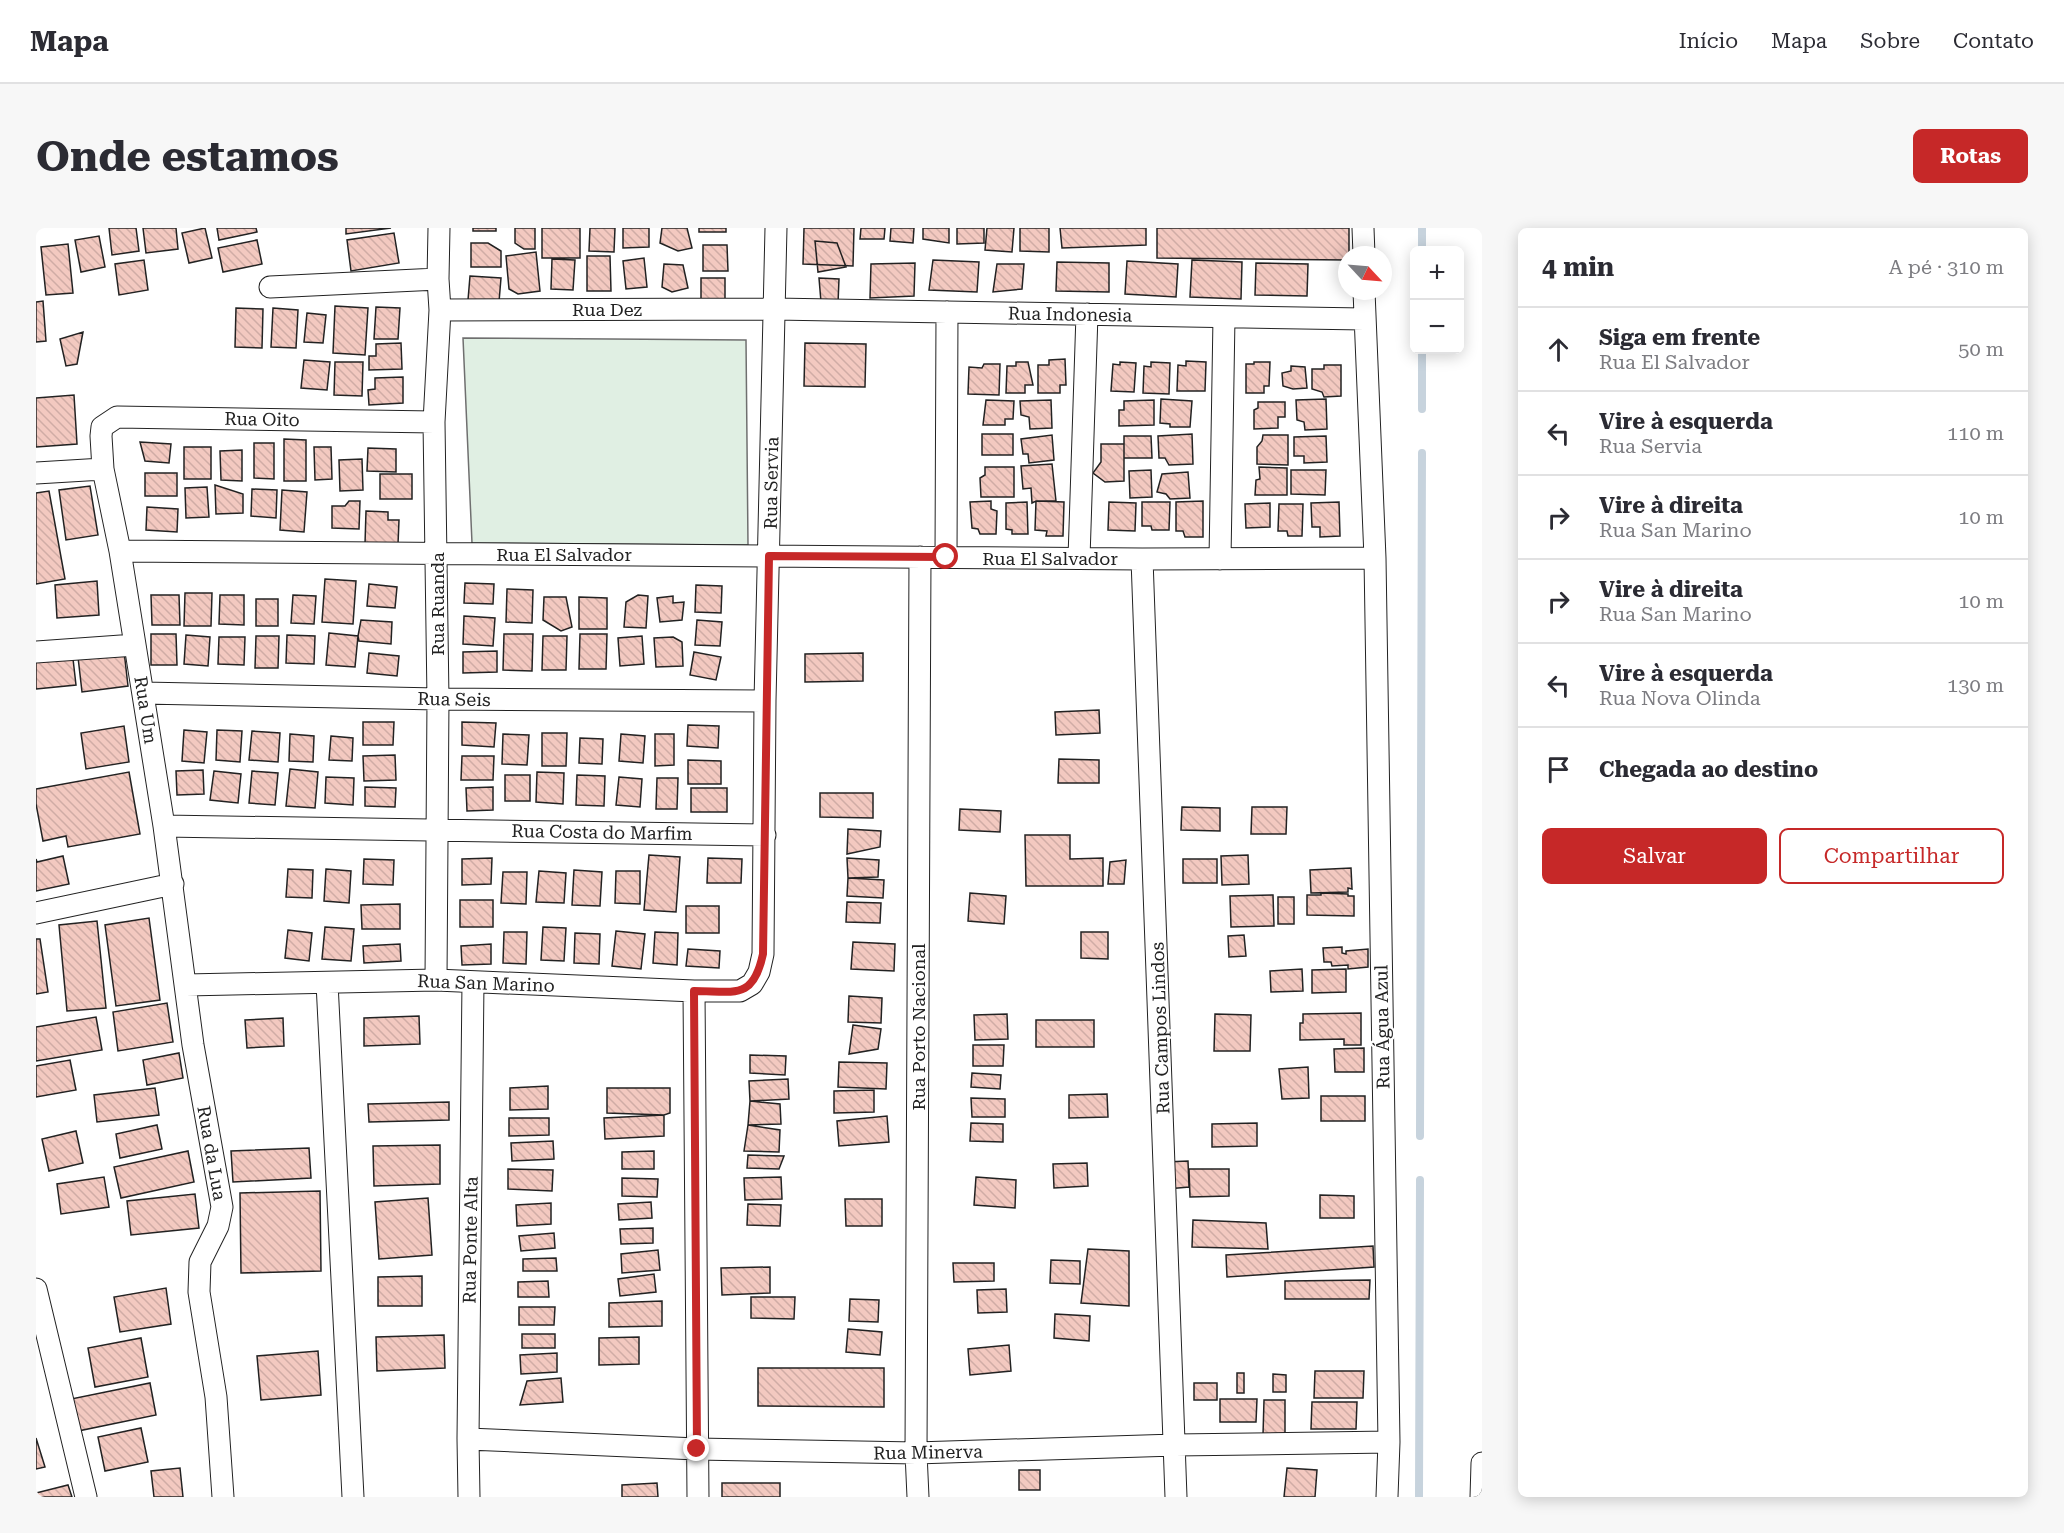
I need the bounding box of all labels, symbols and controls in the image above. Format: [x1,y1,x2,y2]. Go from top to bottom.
text: Mapa [30,25,109,58]
text: Início [1679,29,1738,53]
text: Mapa [1771,29,1827,53]
text: Sobre [1860,29,1920,53]
text: Contato [1953,29,2034,53]
button: Rotas [1913,129,2028,183]
text: Onde estamos [36,132,339,181]
north arrow [1338,246,1392,300]
map controls [1410,246,1464,354]
button: + [1410,246,1464,300]
text: 4 min [1542,252,1614,282]
text: A pé · 310 m [1889,255,2004,279]
street label: Rua Dez [572,299,643,320]
button: − [1410,300,1464,354]
street label: Rua Indonesia [1008,302,1133,326]
text: Siga em frente [1599,325,1760,350]
icon: ahead [1542,333,1575,366]
text: 50 m [1958,337,2004,361]
text: Rua El Salvador [1599,350,1750,374]
street label: Rua Oito [224,408,300,430]
text: Vire à esquerda [1599,409,1773,434]
icon: left [1542,417,1575,450]
text: 110 m [1947,421,2004,445]
text: Rua Servia [1599,434,1702,458]
street label: Rua Servia [760,436,782,530]
text: Vire à direita [1599,493,1743,518]
icon: right [1542,501,1575,534]
text: 10 m [1958,505,2004,529]
text: Rua San Marino [1599,518,1752,542]
route start [932,543,958,569]
street label: Rua El Salvador [496,544,632,565]
street label: Rua El Salvador [982,548,1118,569]
street label: Rua Ruanda [427,552,448,656]
text: Vire à direita [1599,577,1743,602]
icon: right [1542,585,1575,618]
text: 10 m [1958,589,2004,613]
text: Rua San Marino [1599,602,1752,626]
text: Vire à esquerda [1599,661,1773,686]
icon: left [1542,669,1575,702]
text: 130 m [1947,673,2004,697]
street label: Rua Um [130,675,162,745]
text: Rua Nova Olinda [1599,686,1761,710]
street label: Rua Seis [417,688,491,710]
icon: arrive [1542,753,1575,786]
text: Chegada ao destino [1599,757,1818,782]
street label: Rua Costa do Marfim [511,820,693,844]
button: Salvar [1542,828,1767,884]
button: Compartilhar [1779,828,2004,884]
street label: Rua Campos Lindos [1146,942,1174,1114]
street label: Rua Porto Nacional [908,943,929,1111]
street label: Rua Água Azul [1370,964,1394,1089]
street label: Rua San Marino [417,970,555,996]
street label: Rua da Lua [193,1104,231,1202]
street label: Rua Ponte Alta [458,1176,482,1304]
route end [683,1435,709,1461]
street label: Rua Minerva [873,1441,983,1463]

